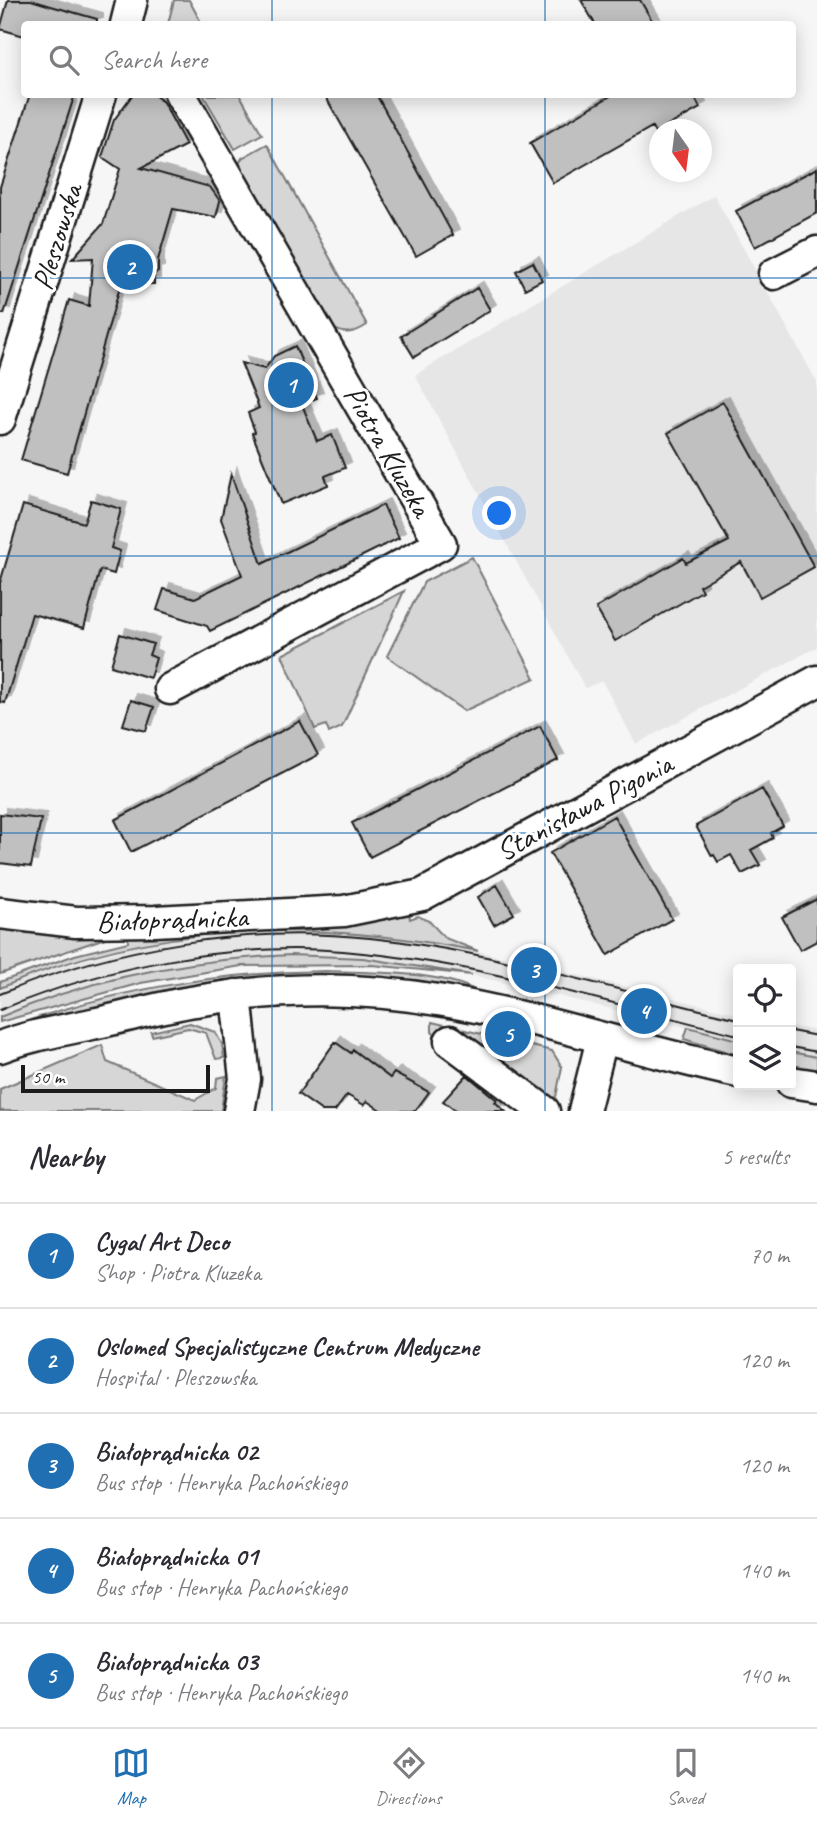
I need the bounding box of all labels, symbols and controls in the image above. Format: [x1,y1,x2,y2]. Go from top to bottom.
search box [21,21,796,98]
icon: search [45,41,83,79]
text: Search here [101,43,207,76]
north arrow [649,119,712,182]
street label: Pleszowska [23,177,92,294]
pin: 2 [107,241,153,293]
pin: 1 [268,359,314,411]
street label: Piotra Kluzeka [335,379,442,526]
your location [482,496,516,530]
street label: Stanisława Pigonia [489,743,681,869]
street label: Białoprądnicka [96,897,250,941]
pin: 3 [511,944,557,996]
map controls [733,964,796,1090]
button: locate [733,964,796,1027]
pin: 4 [621,985,667,1037]
pin: 5 [485,1008,531,1060]
button: layers [733,1027,796,1090]
scale bar [21,1062,210,1094]
text: 50 m [32,1065,64,1089]
text: Nearby [28,1138,104,1176]
text: 5 results [722,1142,789,1171]
text: Cygal Art Deco [95,1225,229,1258]
text: 1 [46,1241,56,1270]
text: 70 m [750,1241,789,1270]
text: Shop · Piotra Kluzeka [95,1258,261,1287]
text: Oslomed Specjalistyczne Centrum Medyczne [95,1330,479,1363]
text: 2 [46,1346,56,1375]
text: 120 m [740,1346,789,1375]
text: Hospital · Pleszowska [95,1363,256,1392]
text: Białoprądnicka 02 [95,1435,258,1468]
text: 3 [46,1451,56,1480]
text: 120 m [740,1451,789,1480]
text: Bus stop · Henryka Pachońskiego [95,1468,347,1497]
text: Białoprądnicka 01 [95,1540,258,1573]
text: 4 [46,1556,56,1585]
text: 140 m [740,1556,789,1585]
text: Bus stop · Henryka Pachońskiego [95,1573,347,1602]
text: Białoprądnicka 03 [95,1645,258,1678]
text: 5 [46,1661,56,1690]
text: 140 m [740,1661,789,1690]
text: Bus stop · Henryka Pachońskiego [95,1678,347,1707]
tab: Map [112,1744,150,1810]
tab: Directions [375,1744,442,1810]
tab: Saved [667,1744,705,1810]

